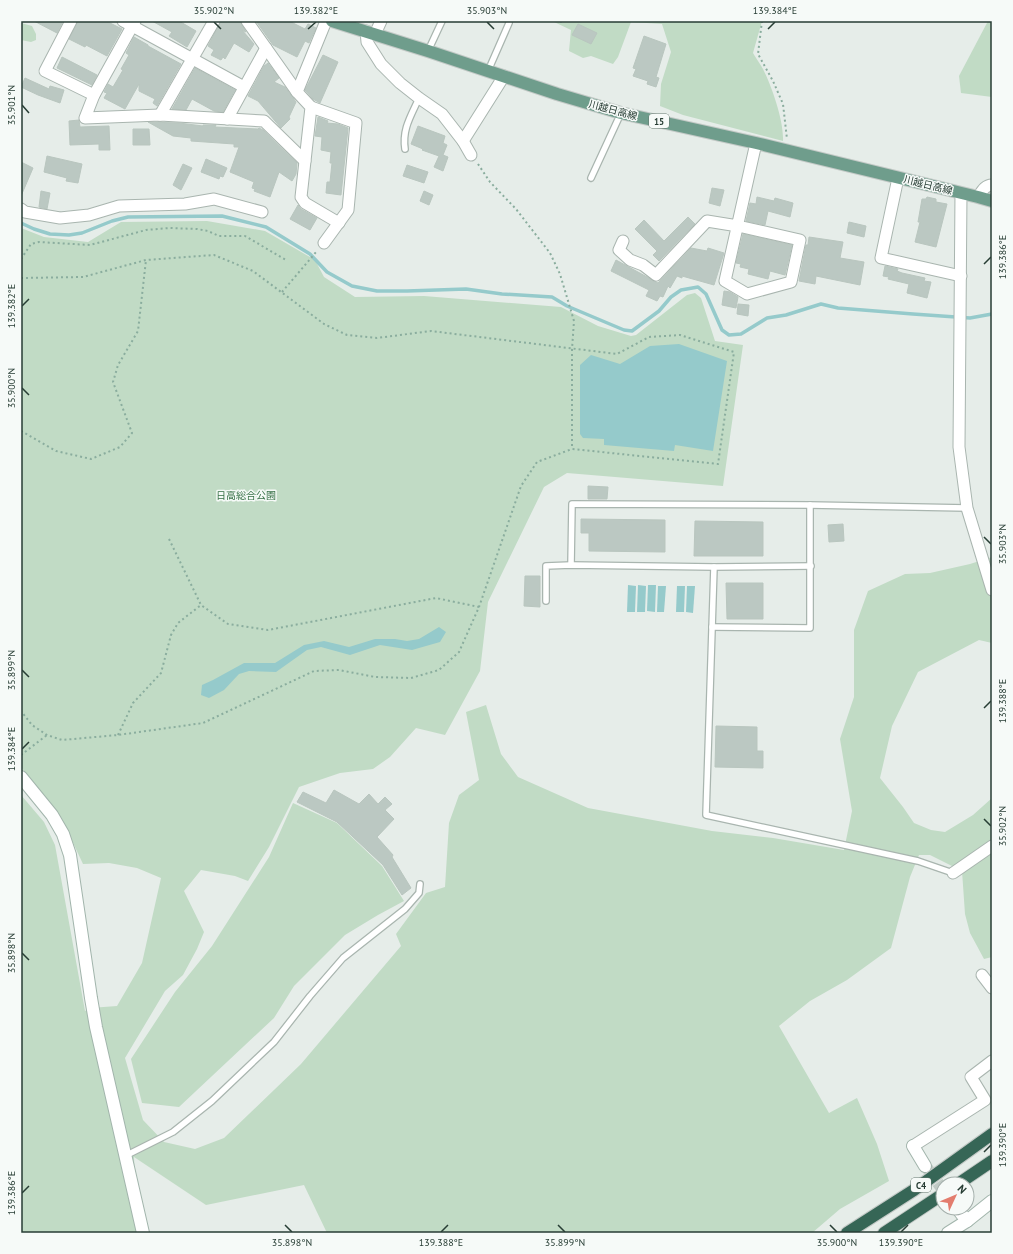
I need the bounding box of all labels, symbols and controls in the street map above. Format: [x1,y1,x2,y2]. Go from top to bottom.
text: 35.902°N [194,4,234,17]
text: 139.382°E [294,4,338,17]
text: 35.903°N [467,4,507,17]
text: 139.384°E [753,4,797,17]
text: 35.901°N [5,85,18,125]
street label: 川越日高線 [587,97,639,123]
road number: 15 [649,114,669,128]
street label: 川越日高線 [902,173,954,197]
text: 139.386°E [996,235,1009,279]
text: 139.382°E [5,284,18,328]
text: 35.900°N [5,368,18,408]
park label: 日高総合公園 [216,489,276,502]
text: 35.903°N [996,524,1009,564]
text: 35.899°N [5,650,18,690]
text: 139.388°E [996,679,1009,723]
text: 139.384°E [5,727,18,771]
text: 35.902°N [996,806,1009,846]
text: 35.898°N [5,933,18,973]
text: 139.390°E [996,1123,1009,1167]
text: 139.386°E [5,1171,18,1215]
north arrow [935,1176,975,1216]
road number: C4 [911,1178,931,1192]
text: N [955,1182,970,1197]
text: 35.898°N [272,1236,312,1249]
text: 139.388°E [419,1236,463,1249]
text: 35.899°N [545,1236,585,1249]
text: 35.900°N [817,1236,857,1249]
text: 139.390°E [879,1236,923,1249]

